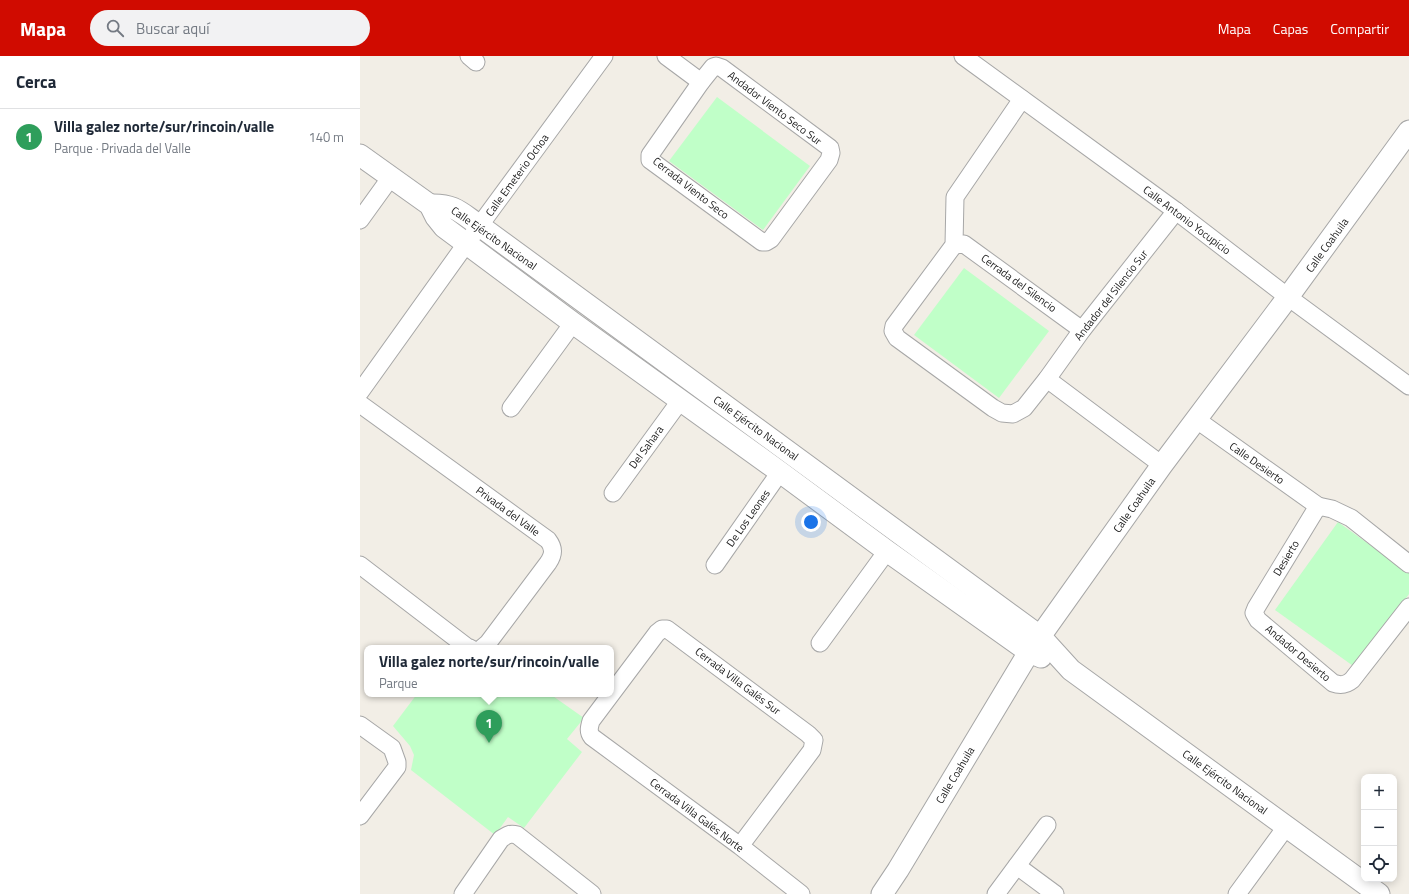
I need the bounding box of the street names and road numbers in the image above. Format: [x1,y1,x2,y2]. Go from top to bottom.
street label: Andador Viento Seco Sur [725,67,826,149]
street label: Calle Emeterio Ochoa [482,130,553,220]
street label: Cerrada Viento Seco [650,153,733,223]
street label: Calle Antonio Yocupicio [1140,182,1234,258]
street label: Calle Ejército Nacional [448,202,540,274]
street label: Calle Coahuila [1302,214,1353,276]
street label: Andador del Silencio Sur [1070,246,1152,344]
street label: Cerrada del Silencio [978,250,1060,316]
street label: Calle Ejército Nacional [710,392,802,464]
street label: Del Sahara [625,422,667,472]
street label: Calle Desierto [1226,438,1288,488]
street label: Calle Coahuila [1109,474,1159,536]
street label: Privada del Valle [473,482,544,540]
street label: De Los Leones [722,486,774,550]
street label: Desierto [1269,537,1303,579]
street label: Andador Desierto [1262,621,1334,685]
street label: Cerrada Villa Galés Sur [692,643,784,719]
street label: Calle Coahuila [932,743,979,807]
street label: Calle Ejército Nacional [1179,746,1271,818]
street label: Cerrada Villa Galés Norte [646,774,748,856]

